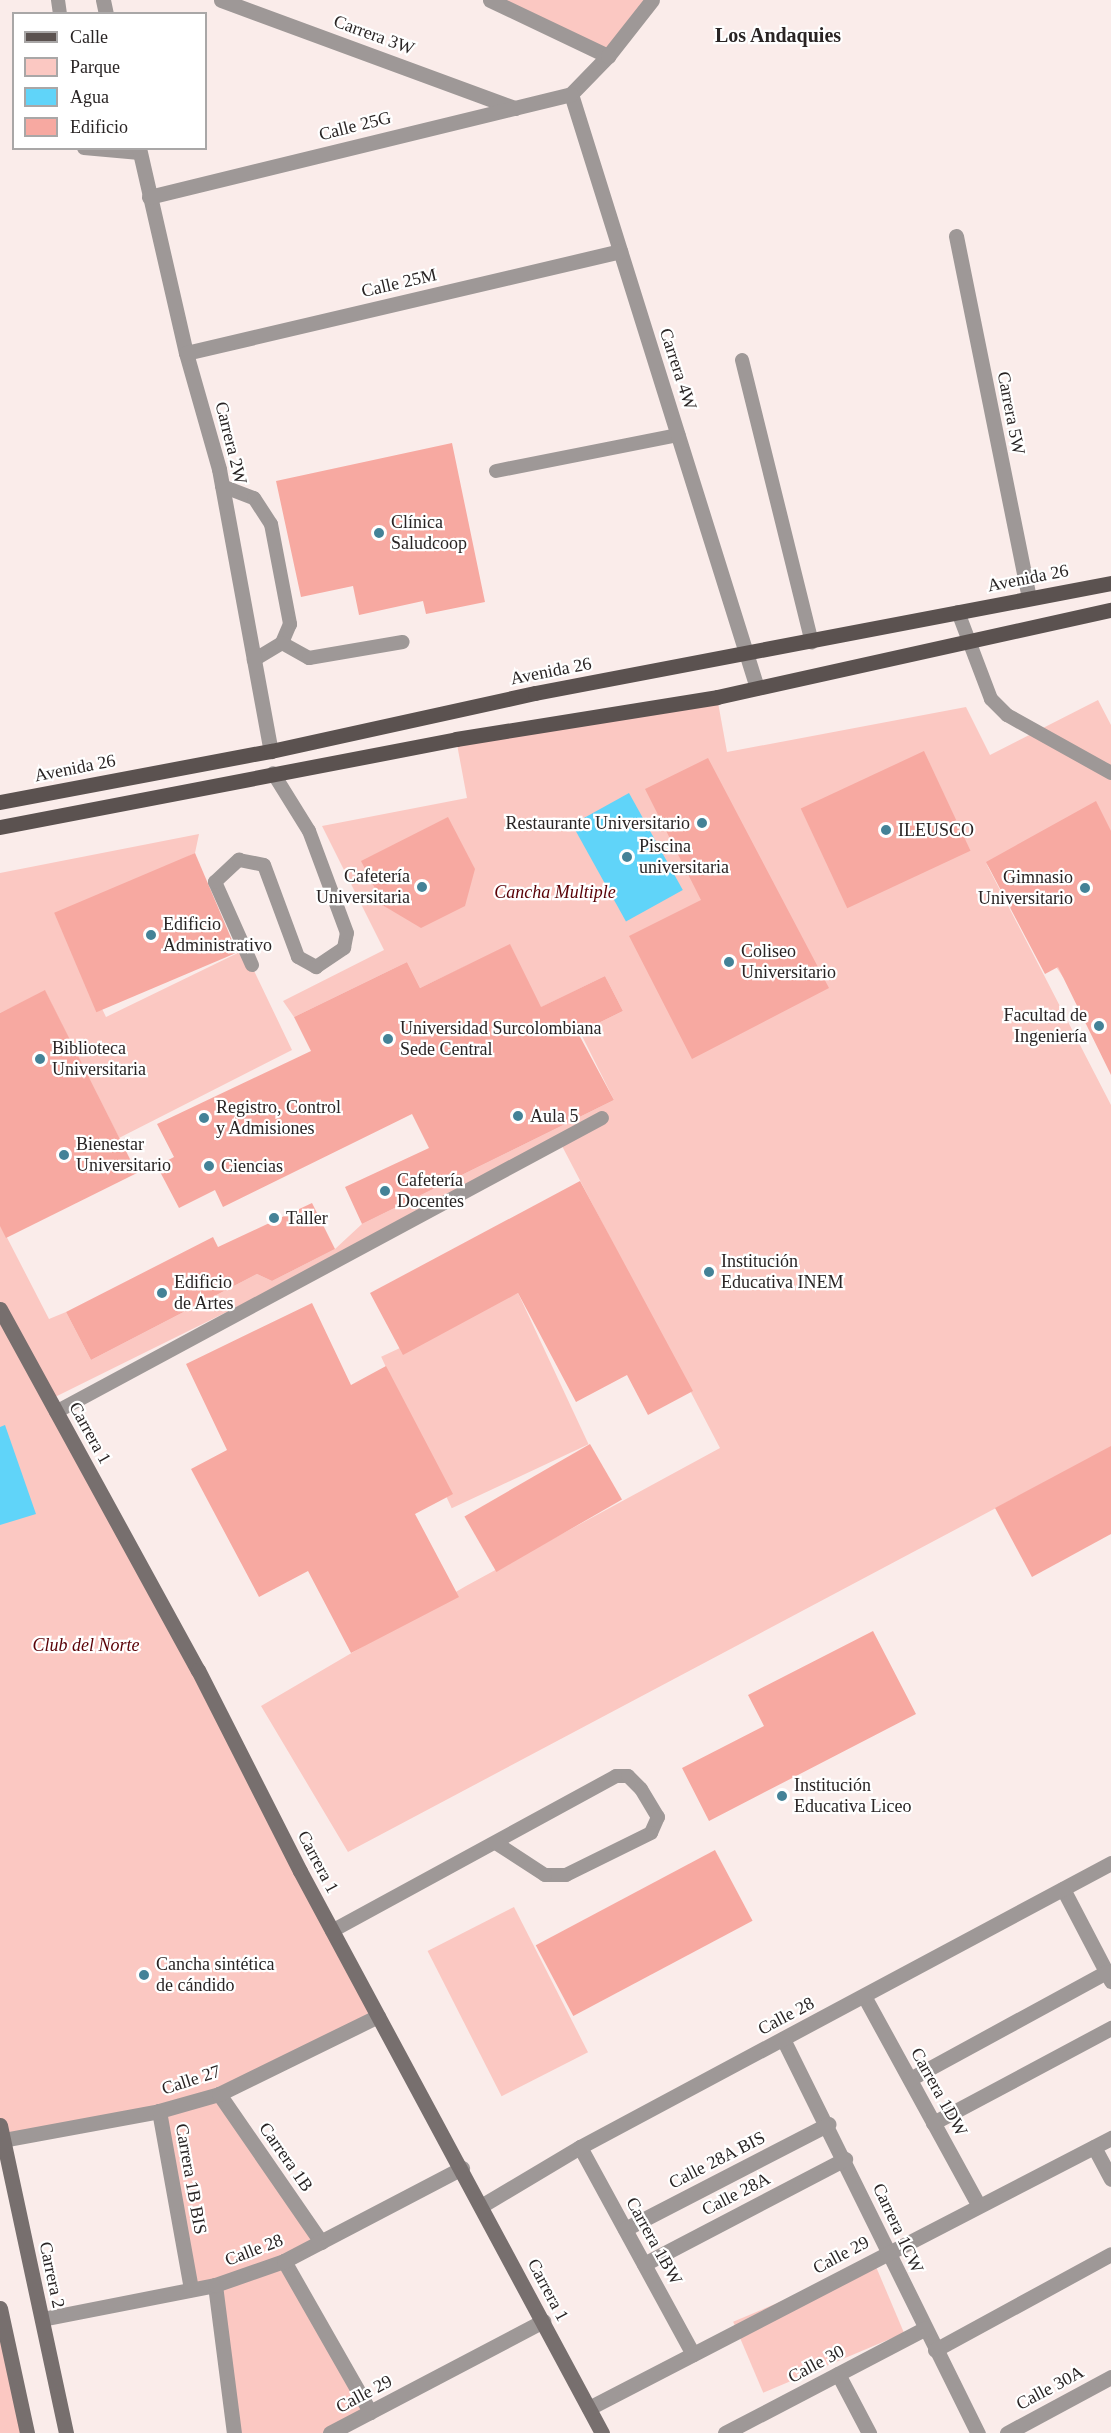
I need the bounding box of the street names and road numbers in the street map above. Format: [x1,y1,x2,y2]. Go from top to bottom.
street label: Carrera 3W [331,10,417,60]
street label: Calle 25G [317,107,393,145]
street label: Calle 25M [359,264,439,302]
street label: Carrera 4W [655,326,701,412]
street label: Carrera 5W [992,369,1030,457]
street label: Carrera 2W [210,399,252,487]
street label: Avenida 26 [986,560,1070,596]
street label: Avenida 26 [509,653,593,689]
street label: Avenida 26 [33,750,117,786]
street label: Carrera 1 [64,1398,116,1468]
street label: Carrera 1 [293,1827,343,1897]
street label: Calle 28 [754,1992,818,2040]
street label: Carrera 1DW [906,2044,972,2140]
street label: Calle 27 [159,2060,223,2100]
street label: Carrera 1B [254,2118,318,2196]
street label: Carrera 1B BIS [171,2122,211,2236]
street label: Calle 28A BIS [665,2126,769,2194]
street label: Calle 28A [698,2168,774,2220]
street label: Carrera 1CW [868,2180,928,2276]
street label: Carrera 1BW [621,2194,687,2288]
street label: Calle 28 [222,2229,286,2271]
street label: Calle 29 [809,2231,873,2279]
street label: Carrera 2 [34,2240,70,2310]
street label: Carrera 1 [523,2255,573,2325]
street label: Calle 30 [784,2340,848,2388]
street label: Calle 30A [1012,2361,1088,2415]
street label: Calle 29 [332,2370,396,2418]

